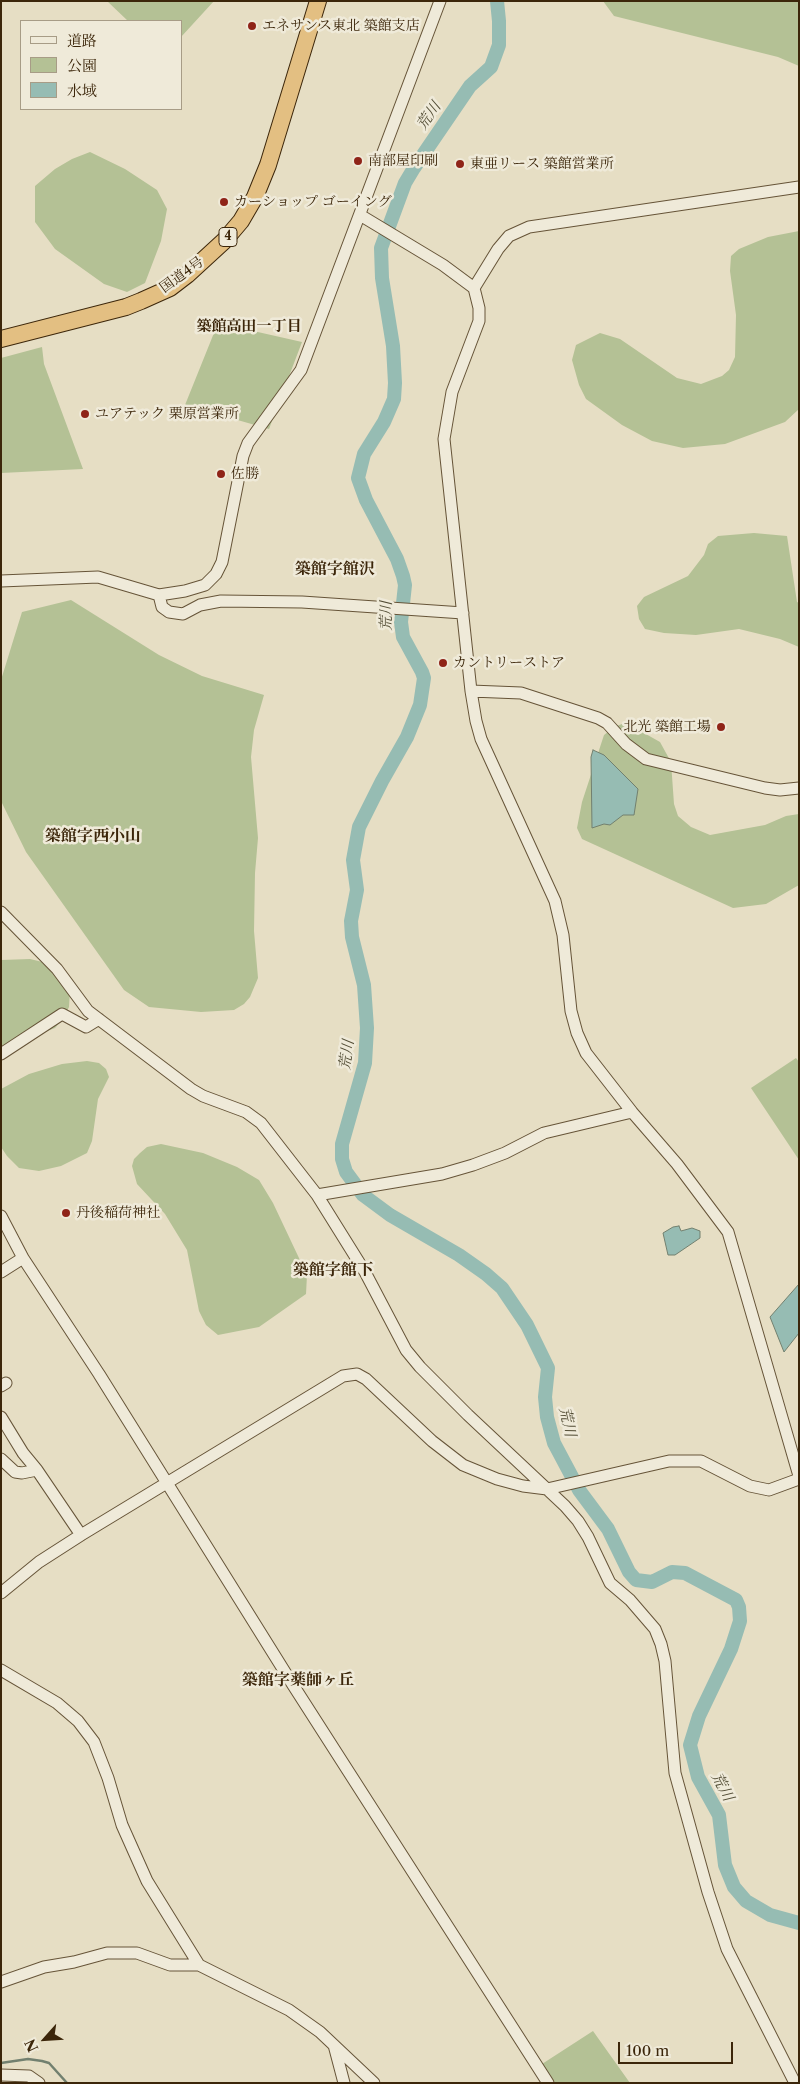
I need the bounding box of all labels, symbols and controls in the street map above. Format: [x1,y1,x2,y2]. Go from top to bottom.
place label: エネサンス東北 築館支店 [262,18,420,34]
legend [20,20,182,110]
marker: エネサンス東北 築館支店 [246,20,258,32]
text: 道路 [67,31,97,50]
text: 公園 [67,56,97,75]
text: 水域 [67,81,97,100]
water label: 荒川 [413,99,445,133]
place label: 南部屋印刷 [368,153,438,169]
marker: 南部屋印刷 [352,155,364,167]
place label: 東亜リース 築館営業所 [470,156,614,172]
marker: 東亜リース 築館営業所 [454,158,466,170]
place label: カーショップ ゴーイング [234,194,392,210]
marker: カーショップ ゴーイング [218,196,230,208]
road number: 4 [219,228,237,246]
street label: 国道4号 [157,253,207,297]
district label: 築館高田一丁目 [197,318,301,336]
place label: ユアテック 栗原営業所 [95,406,239,422]
marker: ユアテック 栗原営業所 [79,408,91,420]
place label: 佐勝 [231,466,259,482]
marker: 佐勝 [215,468,227,480]
district label: 築館字館沢 [295,559,375,579]
water label: 荒川 [378,601,396,631]
place label: カントリーストア [453,655,565,671]
marker: カントリーストア [437,657,449,669]
place label: 北光 築館工場 [623,719,711,735]
marker: 北光 築館工場 [715,721,727,733]
district label: 築館字西小山 [45,826,141,846]
water label: 荒川 [336,1039,358,1071]
place label: 丹後稲荷神社 [76,1205,160,1221]
marker: 丹後稲荷神社 [60,1207,72,1219]
district label: 築館字館下 [293,1260,373,1280]
water label: 荒川 [555,1405,579,1439]
district label: 築館字薬師ヶ丘 [242,1670,354,1690]
water label: 荒川 [707,1770,737,1804]
north arrow [20,2014,70,2064]
scale bar [620,2032,735,2064]
text: N [21,2036,42,2055]
text: 100 m [626,2041,669,2060]

